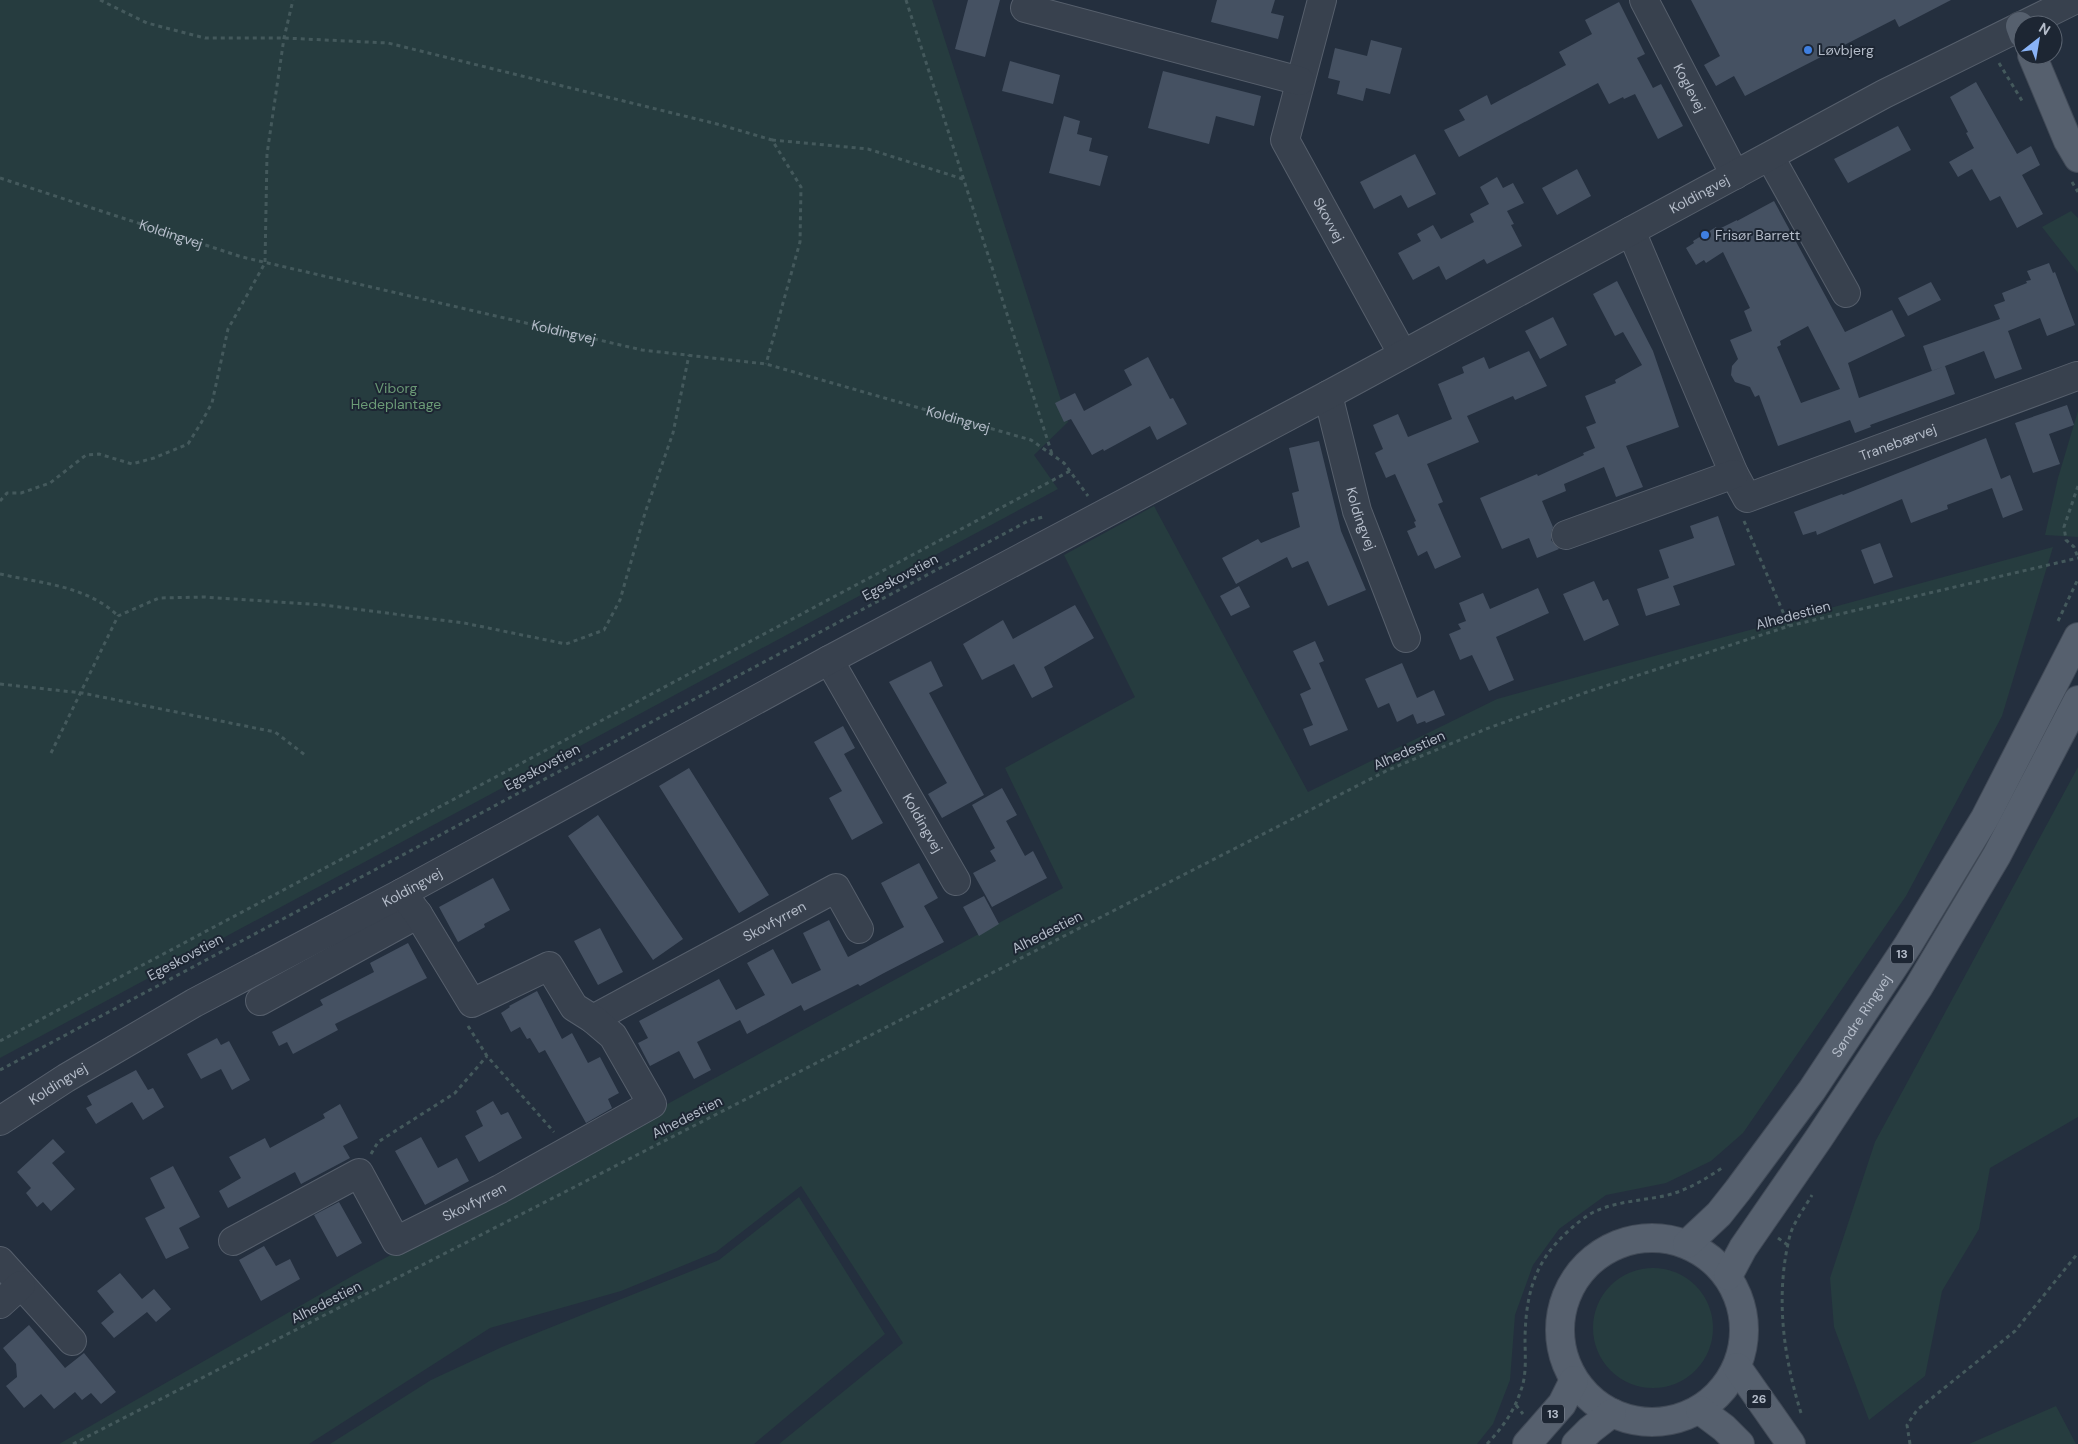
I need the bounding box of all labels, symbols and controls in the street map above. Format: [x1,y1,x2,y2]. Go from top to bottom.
north arrow [2013,15,2063,65]
text: N [2036,19,2054,39]
place label: Løvbjerg [1818,41,1874,59]
marker: Løvbjerg [1802,44,1814,56]
street label: Koglevej [1670,60,1710,115]
street label: Koldingvej [1666,170,1732,218]
street label: Skovvej [1309,194,1348,245]
street label: Koldingvej [137,215,205,253]
place label: Frisør Barrett [1715,226,1800,244]
marker: Frisør Barrett [1699,229,1711,241]
street label: Koldingvej [530,316,598,348]
park label: Viborg Hedeplantage [351,379,441,413]
street label: Koldingvej [924,401,992,437]
street label: Tranebærvej [1857,420,1939,465]
street label: Koldingvej [1342,485,1380,553]
street label: Egeskovstien [859,549,941,605]
street label: Alhedestien [1754,596,1832,634]
street label: Alhedestien [1370,726,1448,774]
street label: Egeskovstien [501,739,583,795]
street label: Koldingvej [899,790,947,856]
street label: Koldingvej [379,864,445,911]
street label: Skovfyrren [740,897,809,946]
street label: Alhedestien [1009,907,1085,957]
street label: Egeskovstien [144,929,226,985]
road number: 13 [1891,944,1913,964]
street label: Søndre Ringvej [1827,971,1895,1061]
street label: Koldingvej [25,1059,90,1109]
street label: Alhedestien [649,1092,725,1142]
street label: Skovfyrren [439,1178,509,1225]
street label: Alhedestien [288,1277,364,1327]
road number: 26 [1746,1390,1772,1408]
road number: 13 [1542,1405,1564,1424]

